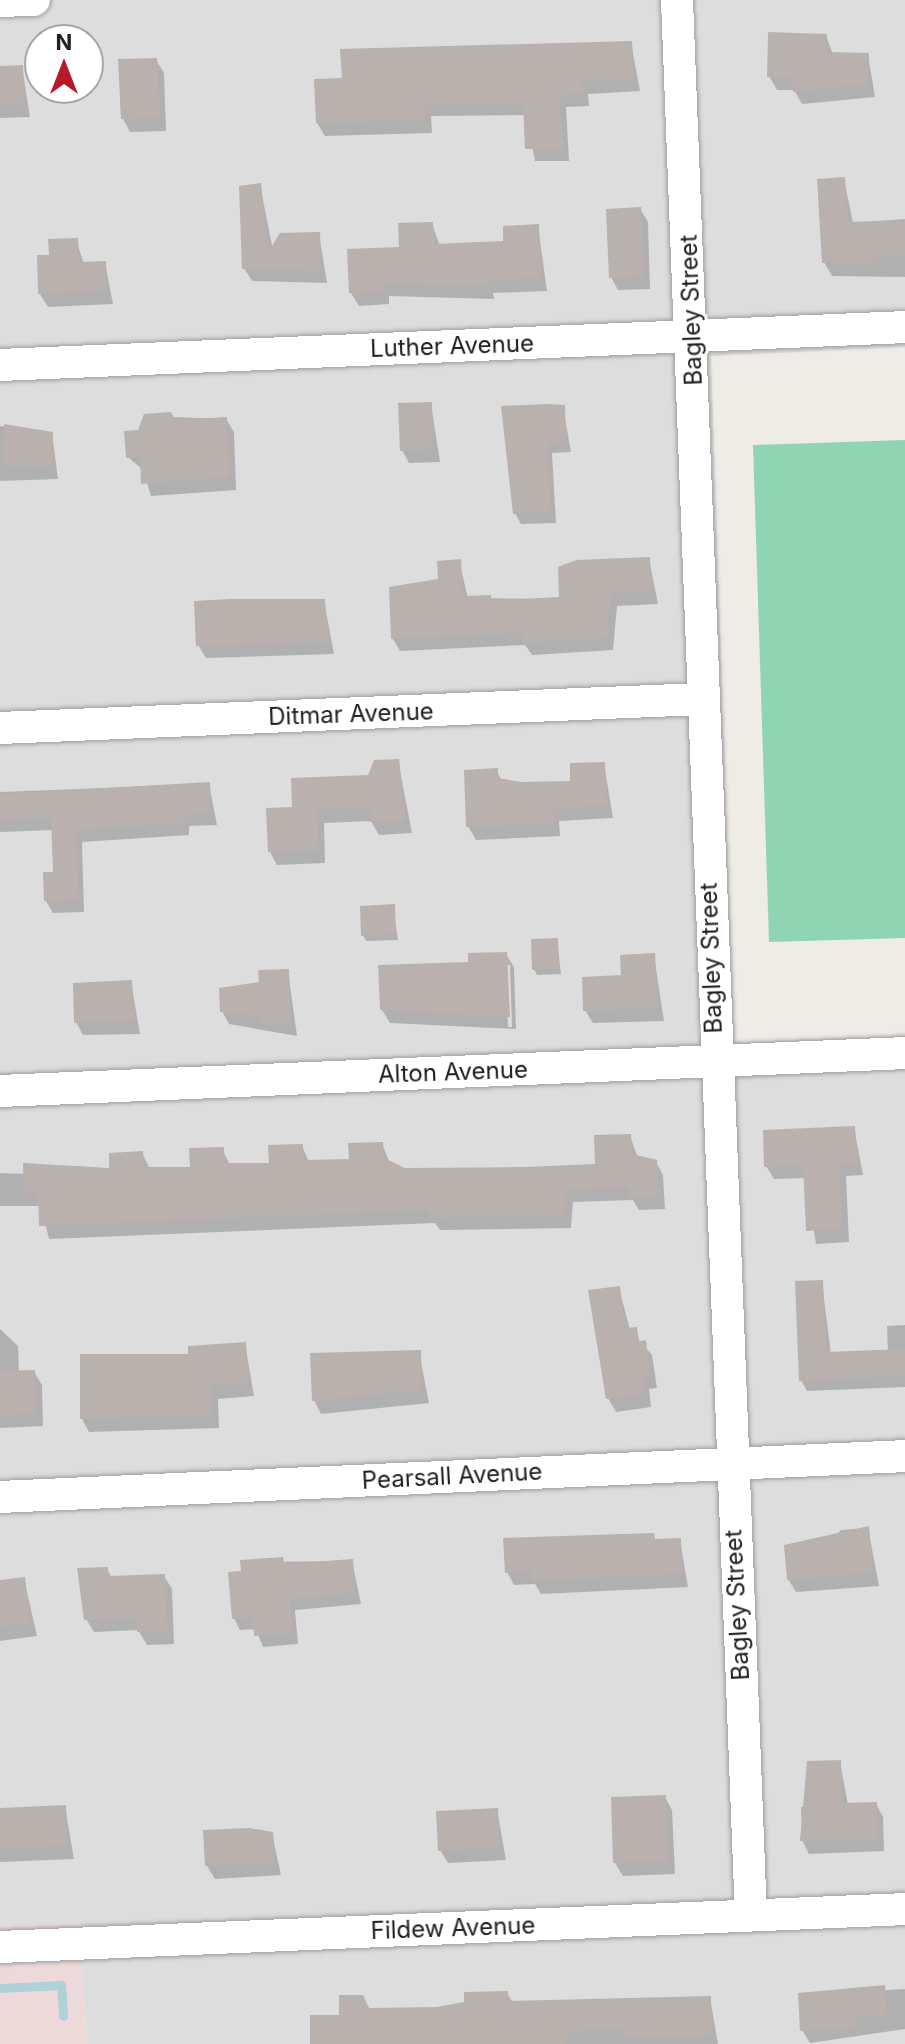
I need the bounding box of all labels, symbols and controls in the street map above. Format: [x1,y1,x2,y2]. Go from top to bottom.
north arrow [24,24,104,104]
text: N [56,29,72,55]
street label: Bagley Street [674,234,708,386]
street label: Luther Avenue [370,329,534,363]
street label: Ditmar Avenue [268,697,434,731]
street label: Bagley Street [694,882,728,1034]
street label: Alton Avenue [378,1055,528,1089]
street label: Pearsall Avenue [361,1457,543,1495]
street label: Bagley Street [719,1529,755,1681]
street label: Fildew Avenue [370,1911,536,1945]

